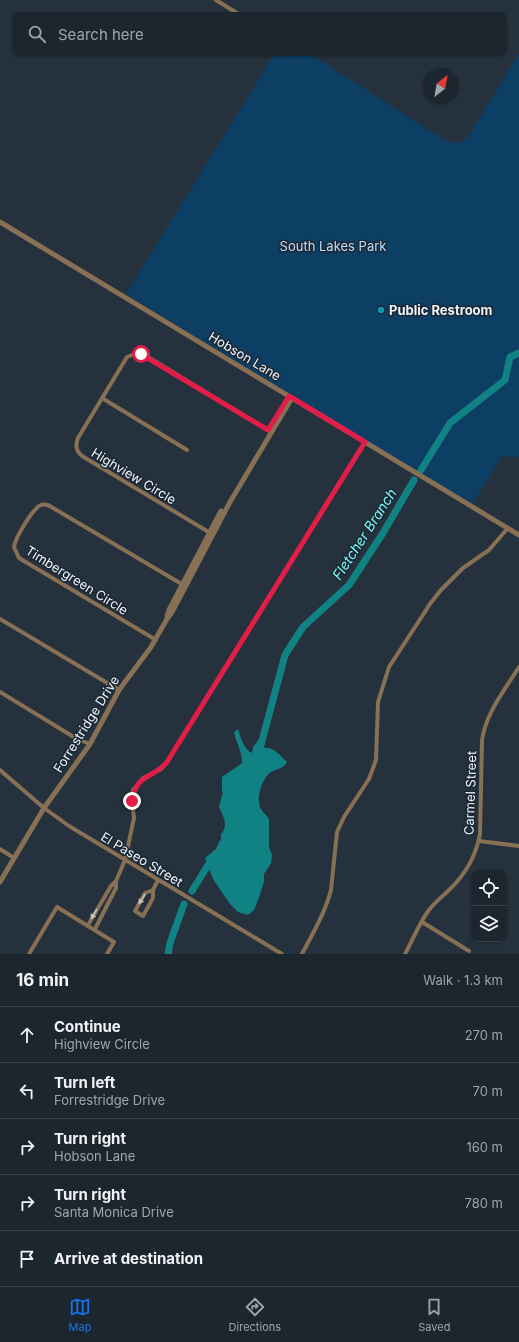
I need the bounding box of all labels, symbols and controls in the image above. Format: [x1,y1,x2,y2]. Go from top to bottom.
search box [12,12,507,56]
icon: search [26,23,48,45]
text: Search here [58,25,144,44]
north arrow [423,68,459,104]
park label: South Lakes Park [280,238,386,254]
place label: Public Restroom [389,302,493,318]
marker: Public Restroom [376,305,386,315]
street label: Hobson Lane [206,328,284,384]
route start [132,345,150,363]
street label: Highview Circle [89,444,179,508]
water label: Fletcher Branch [328,485,400,583]
street label: Timbergreen Circle [23,542,131,618]
street label: Forrestridge Drive [50,673,122,775]
street label: Carmel Street [461,751,479,835]
route end [123,792,141,810]
street label: El Paseo Street [98,828,186,890]
map controls [471,870,507,942]
button: locate [471,870,507,906]
one-way arrow [139,893,146,905]
button: layers [471,906,507,942]
one-way arrow [90,908,97,920]
text: 16 min [16,970,69,990]
text: Walk · 1.3 km [423,972,503,988]
text: Continue [54,1017,121,1036]
icon: ahead [16,1024,38,1046]
text: 270 m [465,1027,503,1043]
text: Highview Circle [54,1036,150,1052]
text: Turn left [54,1073,115,1092]
icon: left [16,1080,38,1102]
text: 70 m [473,1083,503,1099]
text: Forrestridge Drive [54,1092,165,1108]
text: Turn right [54,1129,126,1148]
icon: right [16,1136,38,1158]
text: 160 m [466,1139,503,1155]
text: Hobson Lane [54,1148,135,1164]
text: Turn right [54,1185,126,1204]
icon: right [16,1192,38,1214]
text: 780 m [465,1195,503,1211]
text: Santa Monica Drive [54,1204,174,1220]
icon: arrive [16,1248,38,1270]
text: Arrive at destination [54,1249,203,1268]
tab: Map [69,1296,91,1334]
tab: Directions [229,1296,281,1334]
tab: Saved [418,1296,450,1334]

